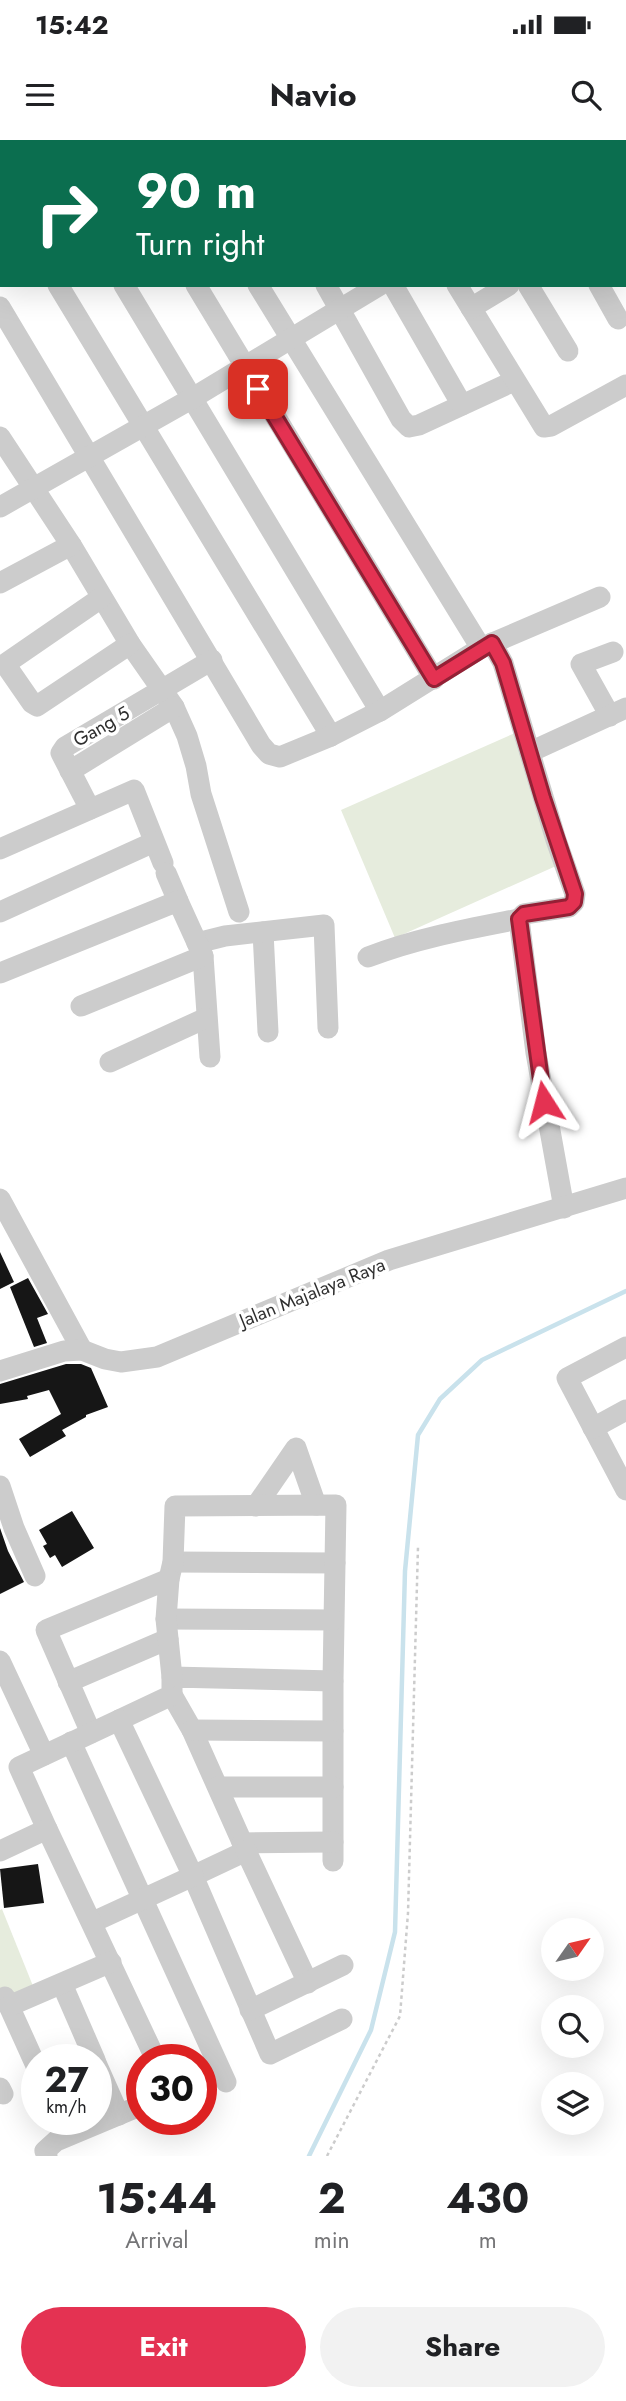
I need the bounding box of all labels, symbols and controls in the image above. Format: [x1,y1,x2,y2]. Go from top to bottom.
text: 15:42 [35,6,109,44]
text: Navio [269,72,357,118]
icon: menu [21,76,59,114]
icon: search [567,76,605,114]
text: 90 m [136,156,256,226]
icon: right [21,168,112,259]
text: Turn right [136,221,265,267]
pin [228,359,288,419]
icon: arrive [239,370,277,408]
street label: Gang 5 [68,699,134,753]
position arrow [507,1065,581,1139]
street label: Jalan Majalaya Raya [232,1251,389,1335]
north arrow [541,1918,604,1981]
map controls [541,1918,604,2135]
button: search [541,1995,604,2058]
speed limit sign: 30 [126,2044,217,2135]
text: 27 [44,2055,89,2105]
button: layers [541,2072,604,2135]
text: km/h [46,2094,87,2120]
text: 15:44 [97,2168,217,2229]
text: 2 [318,2168,345,2229]
text: 430 [446,2168,529,2229]
text: Arrival [125,2223,189,2257]
text: min [314,2223,350,2257]
text: m [479,2223,497,2257]
button: Exit [21,2307,306,2387]
button: Share [320,2307,605,2387]

